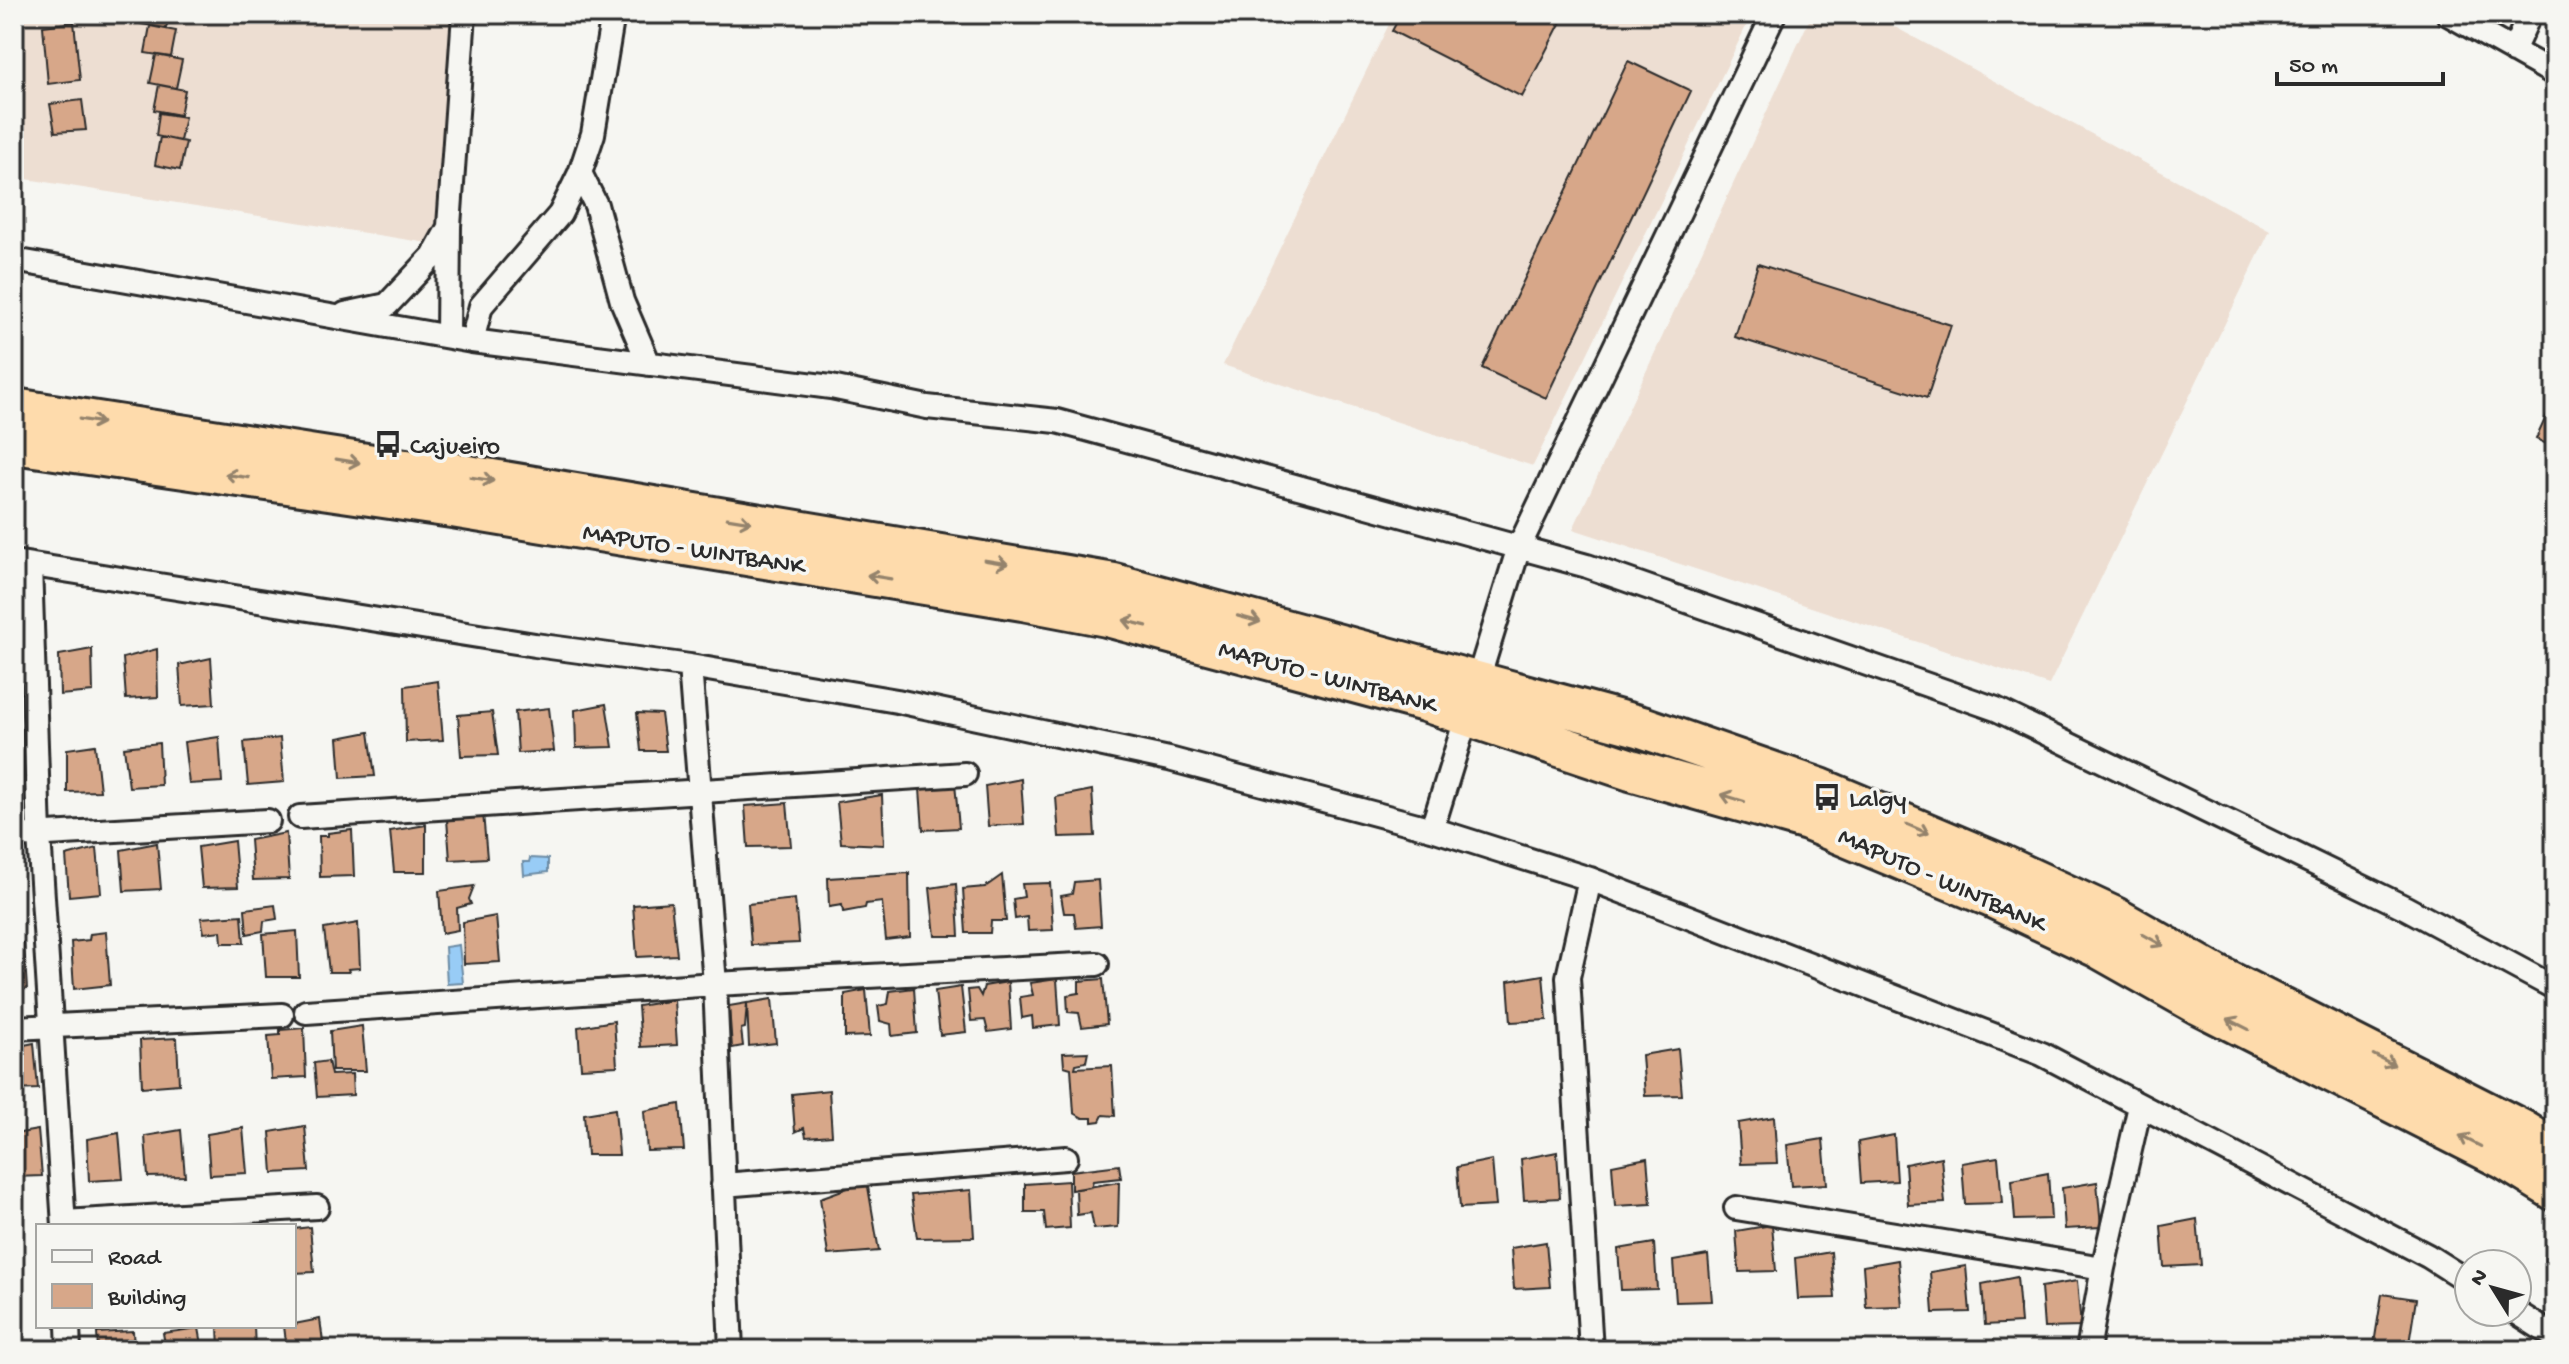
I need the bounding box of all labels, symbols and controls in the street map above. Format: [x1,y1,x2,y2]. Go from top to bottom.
scale bar [2277,36,2443,86]
text: 50 m [2289,53,2338,82]
one-way arrow [78,414,103,429]
bus stop icon: Cajueiro [373,429,403,459]
place label: Cajueiro [410,433,500,464]
one-way arrow [335,454,360,469]
one-way arrow [225,468,250,483]
one-way arrow [469,472,494,487]
one-way arrow [726,513,751,528]
street label: MAPUTO - WINTBANK [580,519,809,585]
one-way arrow [982,556,1008,571]
one-way arrow [867,568,892,583]
one-way arrow [1236,612,1262,627]
one-way arrow [1122,615,1148,630]
street label: MAPUTO - WINTBANK [1215,635,1442,724]
bus stop icon: Lalgy [1812,782,1842,812]
place label: Lalgy [1849,786,1906,817]
one-way arrow [1721,790,1747,805]
street label: MAPUTO - WINTBANK [1832,822,2052,943]
one-way arrow [1906,823,1930,838]
one-way arrow [2141,933,2165,948]
one-way arrow [2227,1015,2251,1031]
one-way arrow [2372,1052,2396,1068]
one-way arrow [2459,1133,2483,1148]
legend [36,1224,296,1328]
text: Road [108,1245,162,1274]
north arrow [2453,1248,2533,1328]
text: N [2466,1265,2495,1292]
text: Building [107,1285,186,1314]

